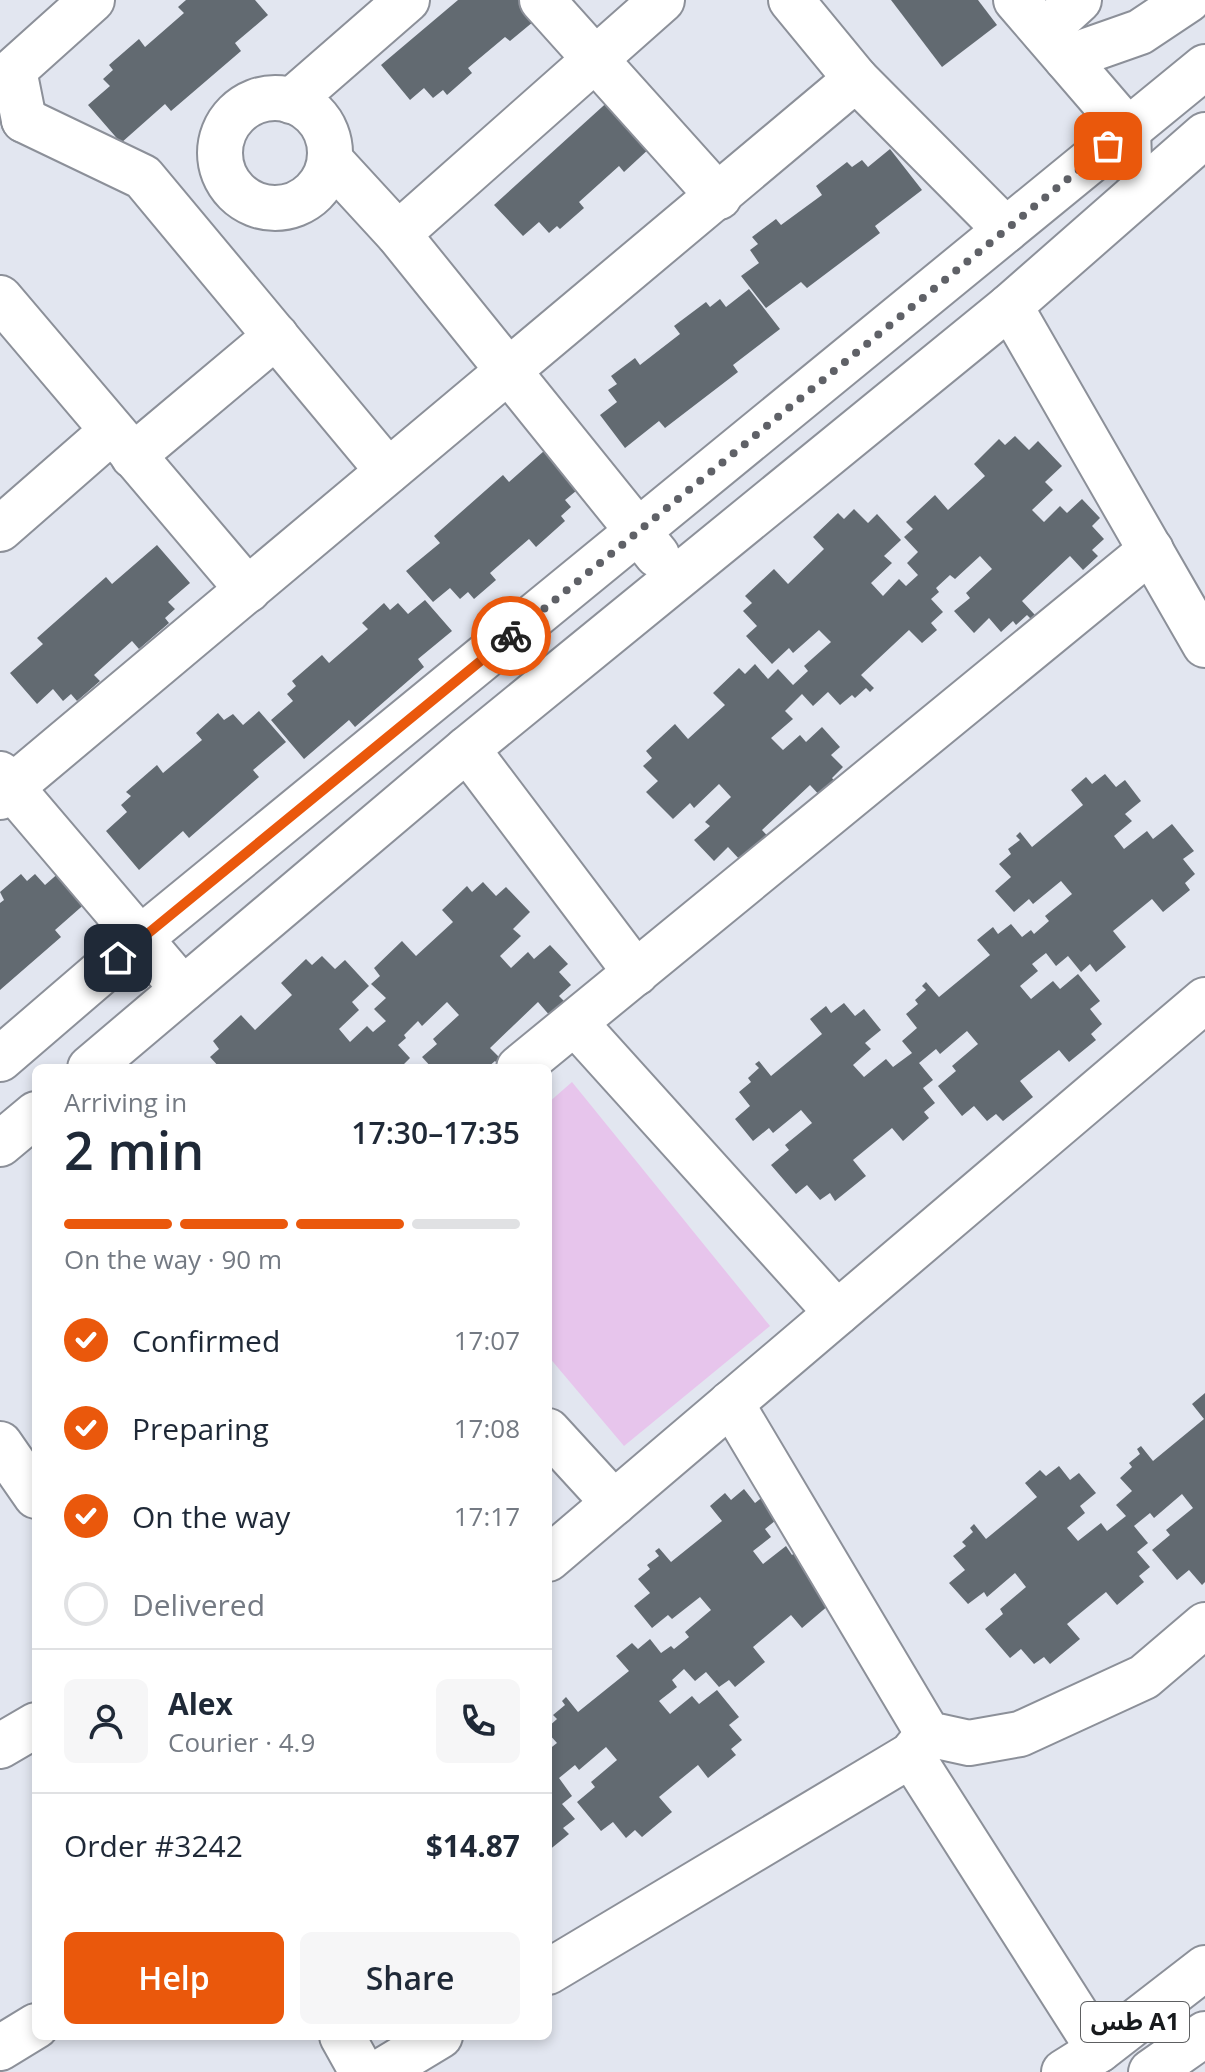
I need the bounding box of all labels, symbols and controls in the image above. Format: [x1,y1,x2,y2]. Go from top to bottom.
pin [1074,112,1142,180]
icon: bag [1086,124,1130,168]
courier [471,596,551,676]
icon: bike [489,614,533,658]
pin [84,924,152,992]
icon: home [96,936,140,980]
text: Arriving in [64,1084,187,1120]
text: 17:30–17:35 [351,1112,520,1153]
text: 2 min [64,1114,204,1185]
text: On the way · 90 m [64,1241,282,1277]
icon: check [64,1318,108,1362]
text: Confirmed [132,1320,280,1361]
text: 17:07 [454,1322,520,1358]
icon: check [64,1406,108,1450]
text: Preparing [132,1408,269,1449]
text: 17:08 [454,1410,520,1446]
icon: check [64,1494,108,1538]
text: On the way [132,1496,290,1537]
text: 17:17 [454,1498,520,1534]
text: Delivered [132,1584,265,1625]
button: person [64,1679,148,1763]
button: phone [436,1679,520,1763]
text: Alex [168,1683,233,1724]
text: Courier · 4.9 [168,1724,315,1760]
text: Order #3242 [64,1825,243,1866]
text: $14.87 [426,1825,520,1866]
button: Help [64,1932,284,2024]
button: Share [300,1932,520,2024]
road number: طس A1 [1081,2002,1189,2042]

